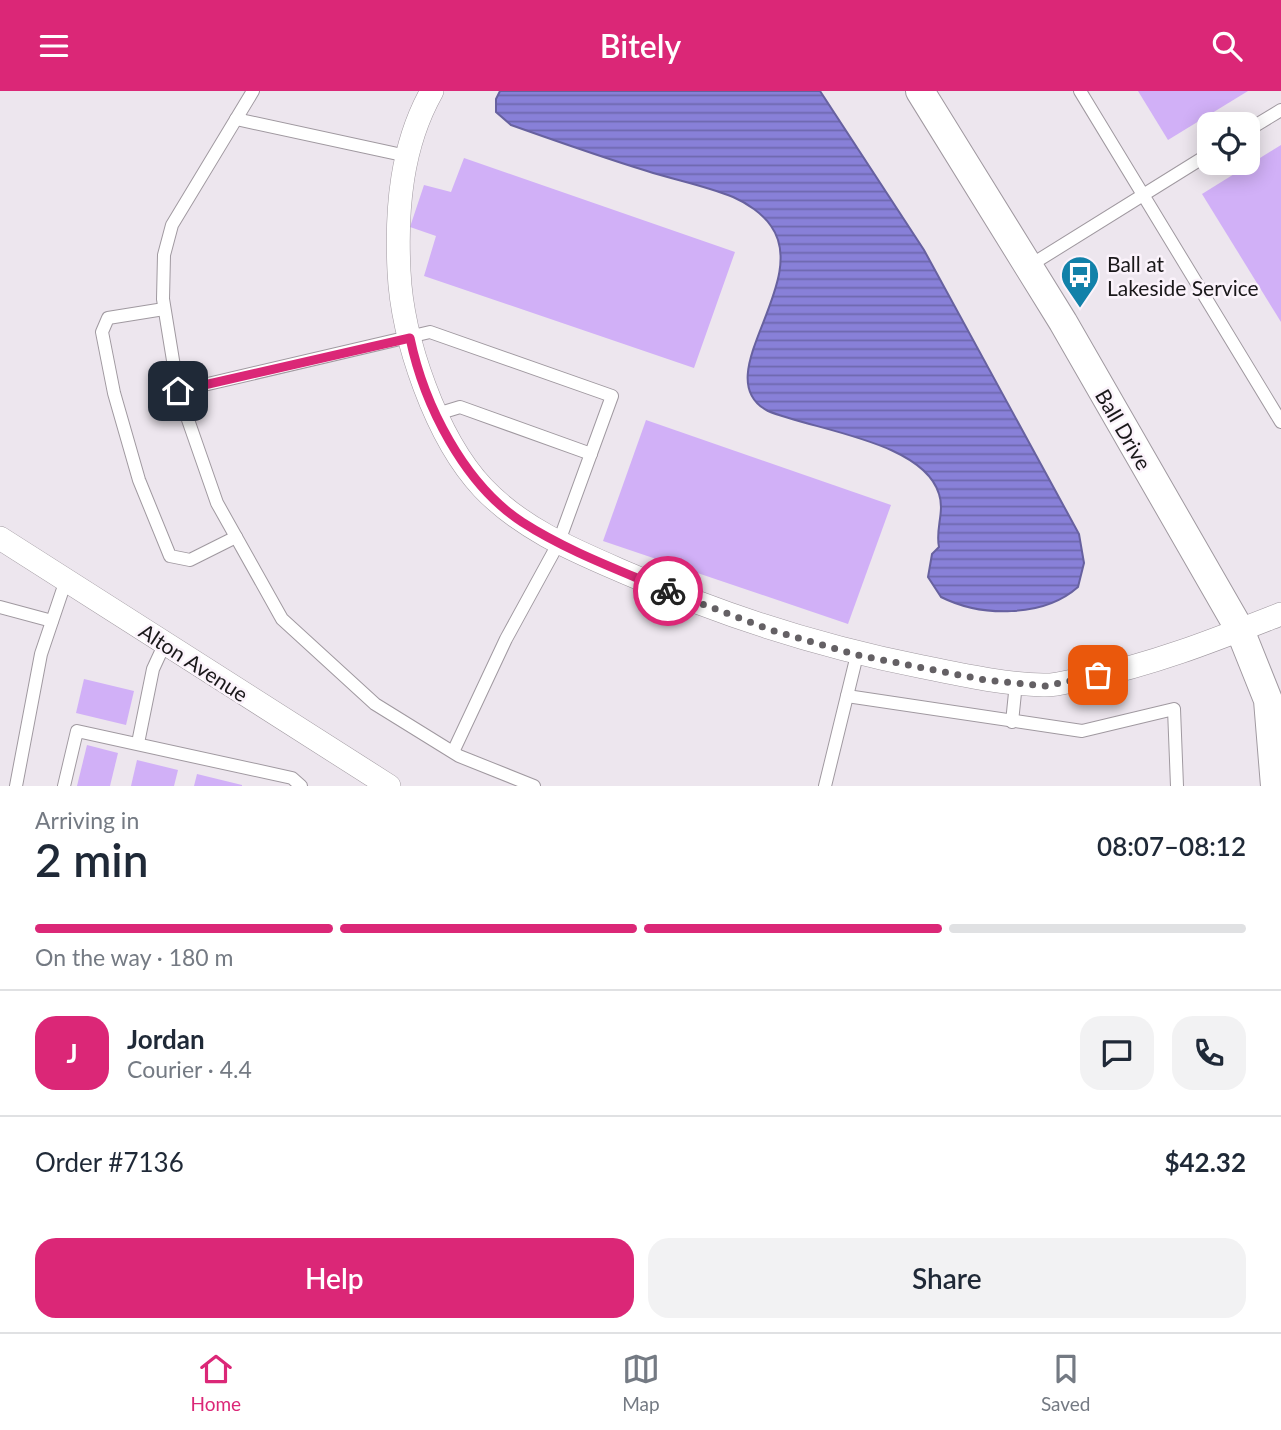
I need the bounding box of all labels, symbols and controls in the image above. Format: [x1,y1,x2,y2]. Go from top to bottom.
text: Bitely [600,26,681,65]
icon: menu [35,27,73,65]
icon: search [1208,27,1246,65]
map controls [1197,112,1260,175]
button: locate [1197,112,1260,175]
place label: Ball at Lakeside Service [1107,251,1259,300]
bus stop icon: Ball at Lakeside Service [1059,254,1101,309]
pin [148,361,208,421]
icon: home [159,372,197,410]
street label: Ball Drive [1091,384,1157,474]
courier [633,556,703,626]
icon: bike [649,572,687,610]
street label: Alton Avenue [135,618,253,706]
pin [1068,645,1128,705]
icon: bag [1079,656,1117,694]
text: Arriving in [35,806,139,834]
text: 08:07–08:12 [1097,830,1246,862]
text: 2 min [35,832,149,887]
text: On the way · 180 m [35,943,234,971]
button: chat [1080,1016,1154,1090]
button: phone [1172,1016,1246,1090]
text: Jordan [127,1023,205,1055]
text: J [66,1037,78,1069]
text: Courier · 4.4 [127,1055,252,1083]
text: Order #7136 [35,1146,184,1178]
text: $42.32 [1164,1146,1246,1178]
button: Help [35,1238,634,1318]
button: Share [648,1238,1246,1318]
tab: Home [190,1350,241,1415]
tab: Map [622,1350,660,1415]
tab: Saved [1041,1350,1091,1415]

